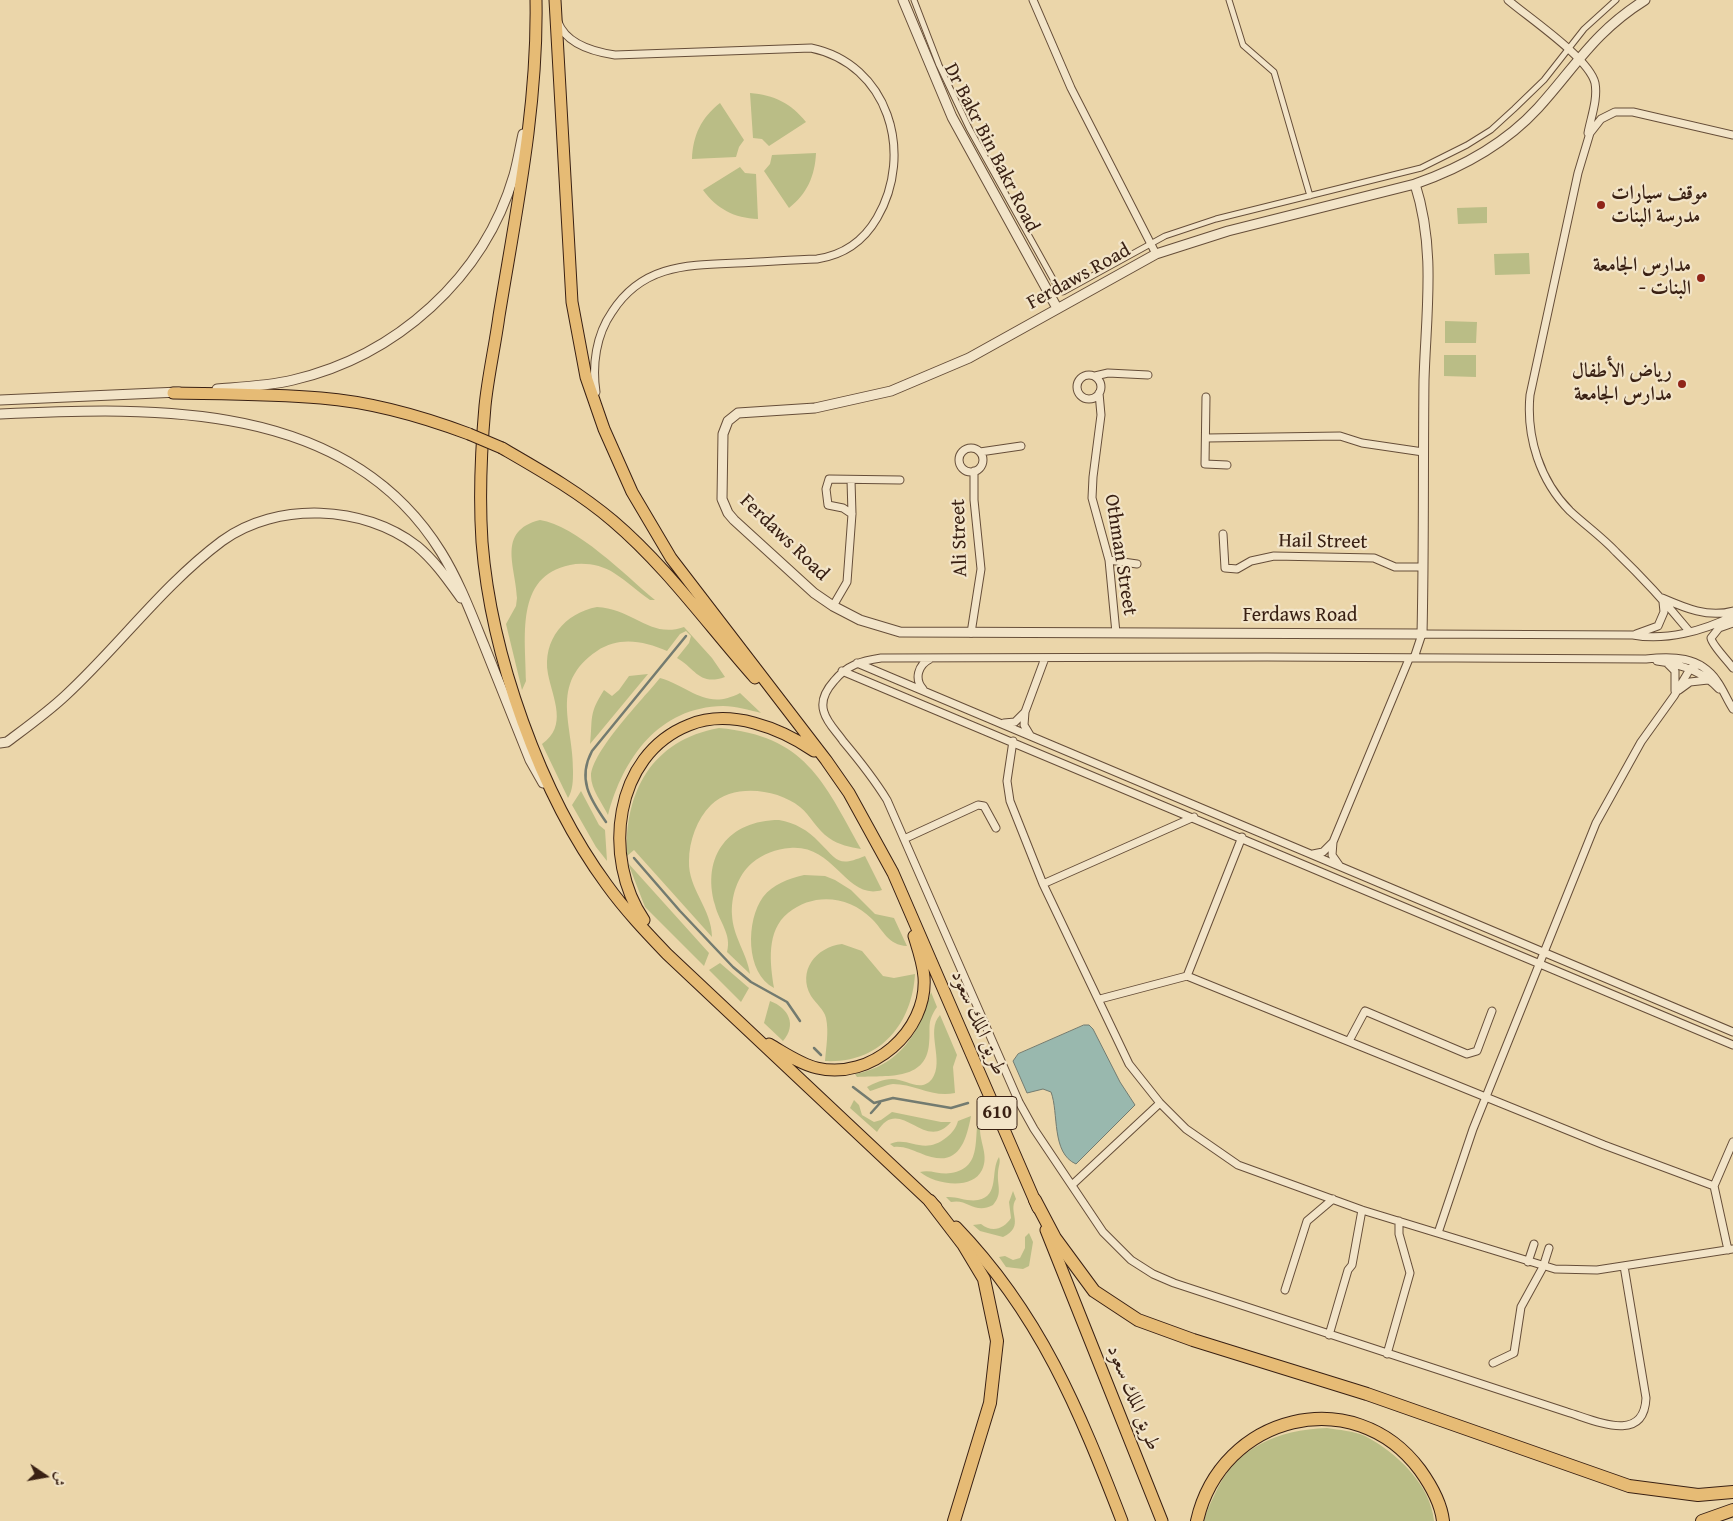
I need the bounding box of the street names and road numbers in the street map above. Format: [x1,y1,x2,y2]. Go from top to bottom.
street label: Dr Bakr Bin Bakr Road [938,60,1044,236]
street label: Ferdaws Road [1023,239,1135,315]
street label: Ferdaws Road [734,490,834,586]
street label: Othman Street [1099,493,1141,617]
street label: Ali Street [947,498,973,578]
street label: Hail Street [1278,529,1368,555]
street label: Ferdaws Road [1243,604,1357,628]
street label: طريق الملك سعود [945,967,1011,1079]
road number: 610 [977,1096,1017,1130]
street label: طريق الملك سعود [1101,1342,1165,1454]

